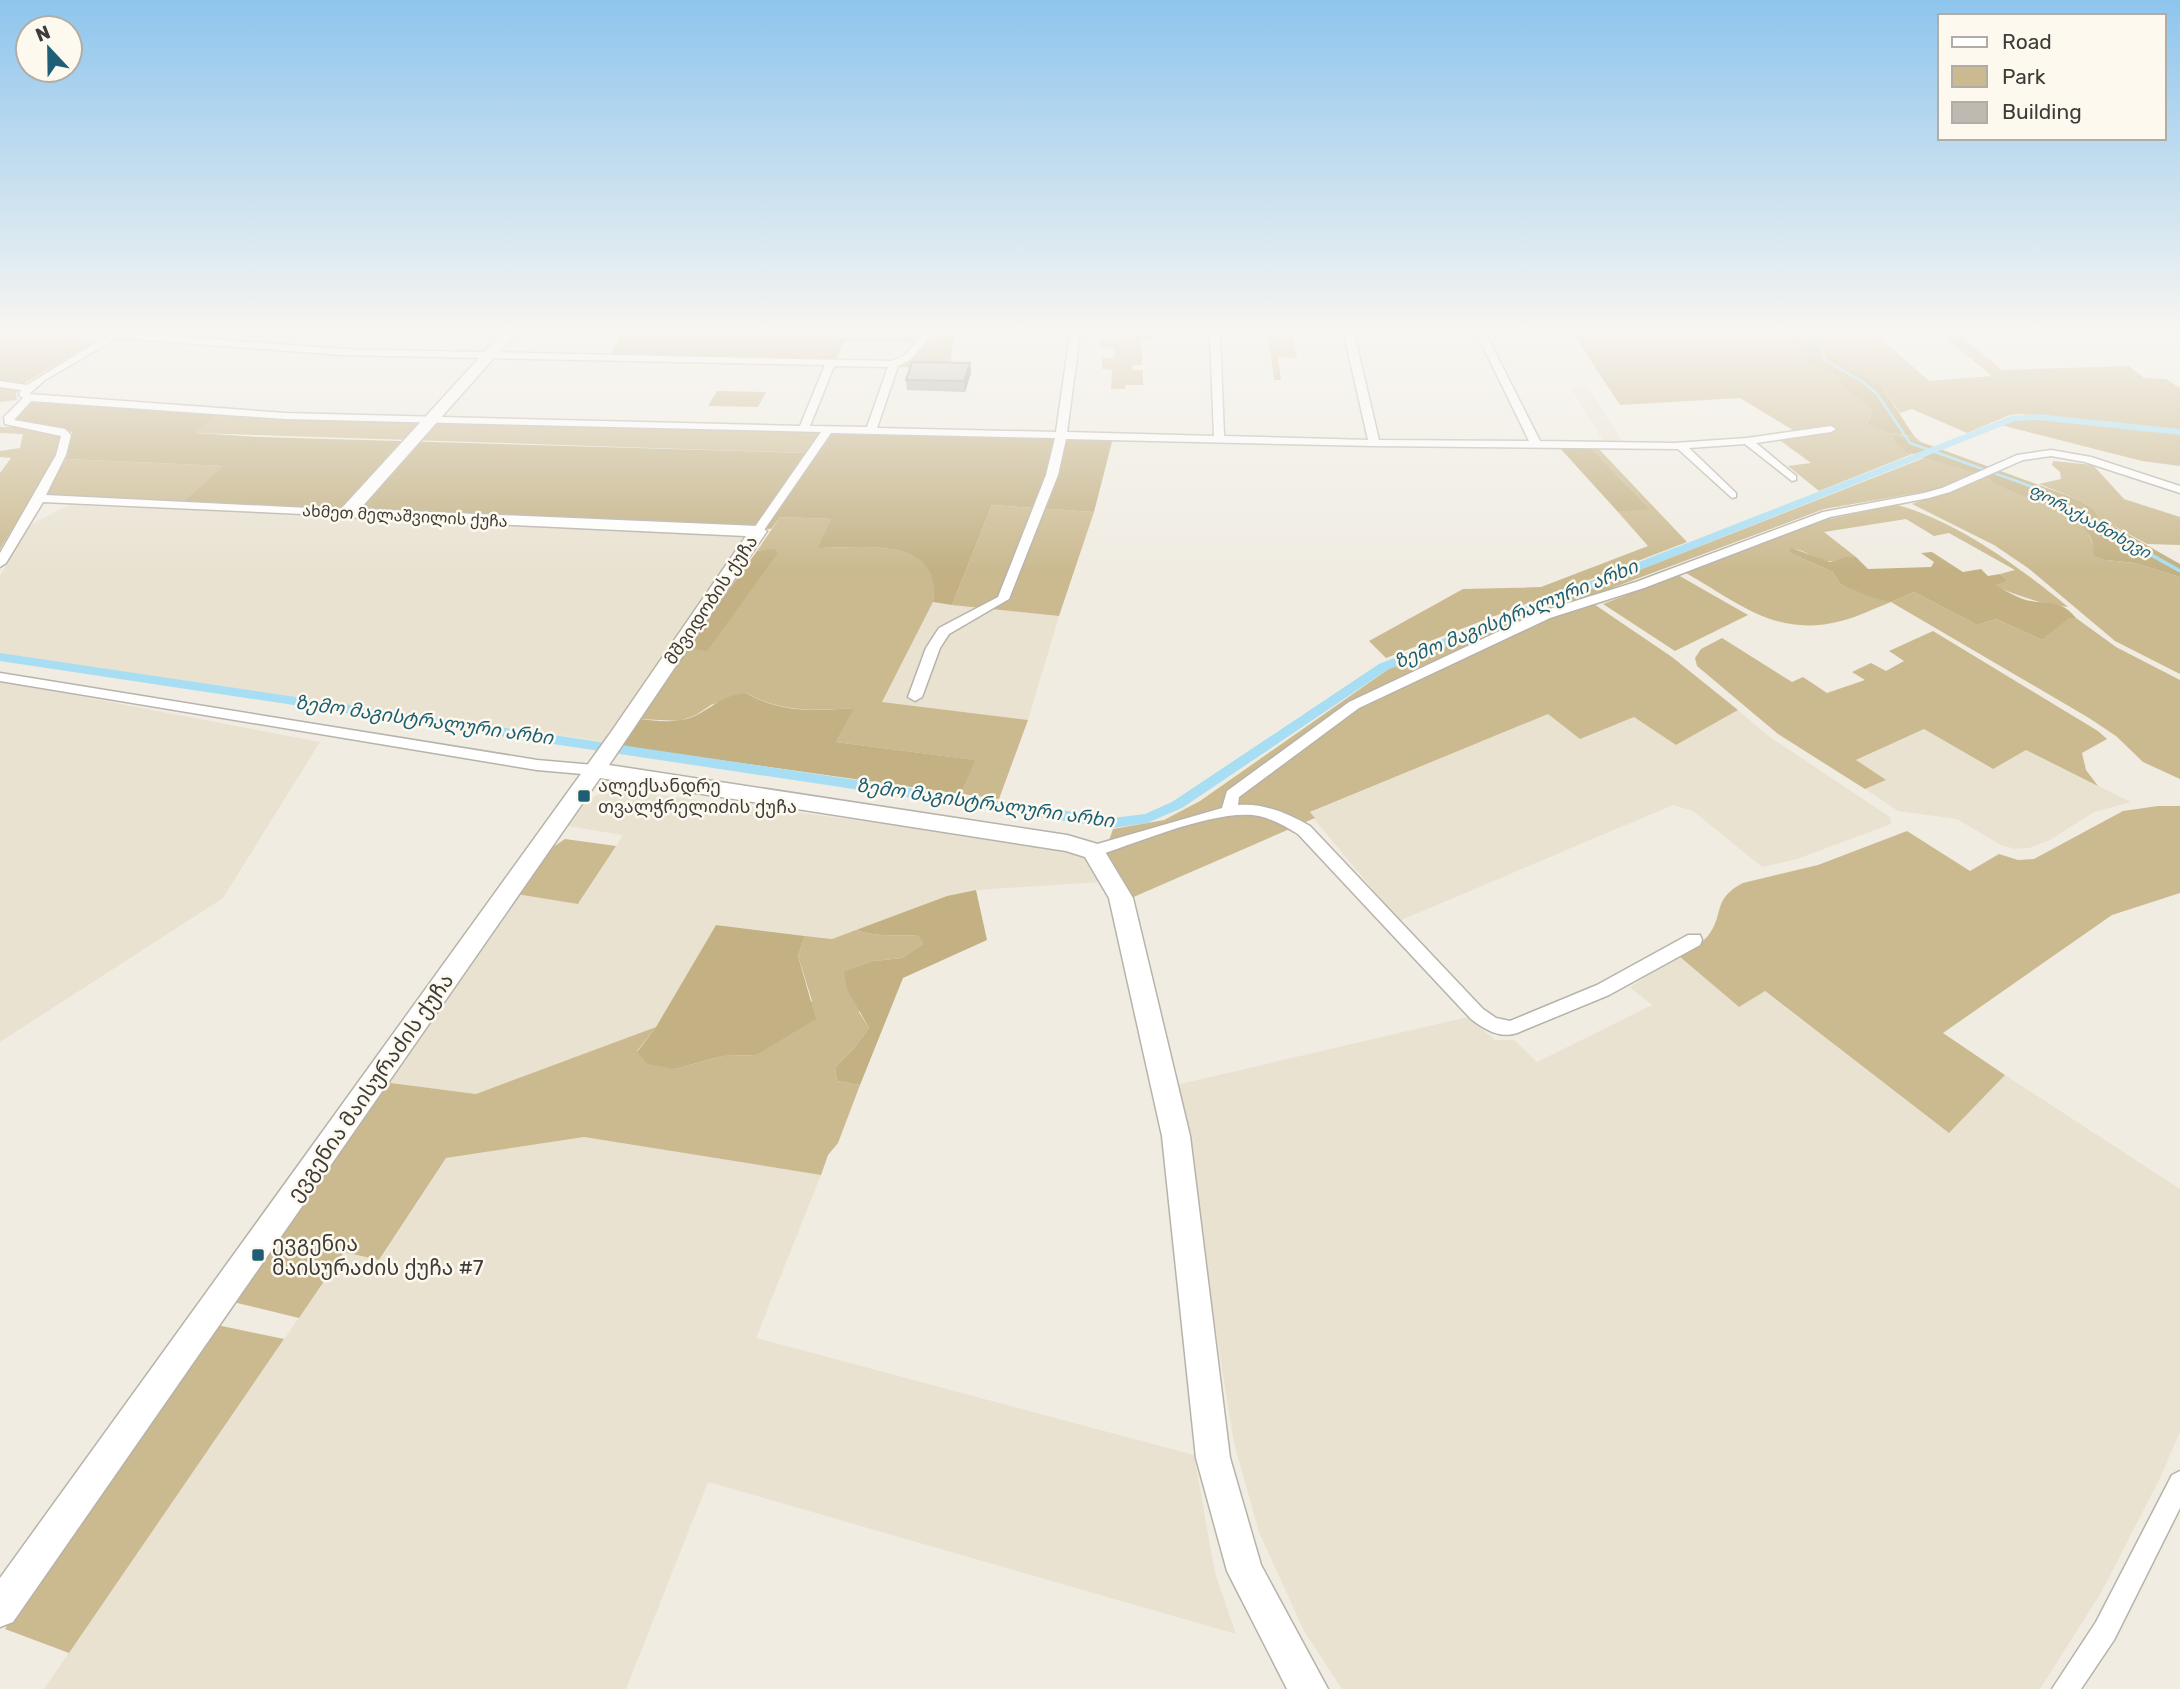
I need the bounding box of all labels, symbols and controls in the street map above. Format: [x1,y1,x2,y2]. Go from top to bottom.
north arrow [14,14,84,84]
legend [1938,14,2166,140]
text: N [32,20,53,47]
text: Road [2002,29,2052,54]
text: Park [2002,64,2046,89]
text: Building [2002,99,2082,124]
water label: ფორაქაანთხევი [2026,480,2155,563]
street label: ახმეთ მელაშვილის ქუჩა [302,501,508,532]
street label: მშვიდობის ქუჩა [660,531,762,669]
water label: ზემო მაგისტრალური არხი [1391,554,1642,673]
water label: ზემო მაგისტრალური არხი [293,690,556,750]
water label: ზემო მაგისტრალური არხი [854,773,1117,833]
place label: ალექსანდრე თვალჭრელიძის ქუჩა [598,775,797,818]
marker: ალექსანდრე თვალჭრელიძის ქუჩა [576,788,592,804]
street label: ევგენია მაისურაძის ქუჩა [282,968,458,1206]
place label: ევგენია მაისურაძის ქუჩა #7 [272,1231,484,1280]
marker: ევგენია მაისურაძის ქუჩა #7 [250,1247,266,1263]

